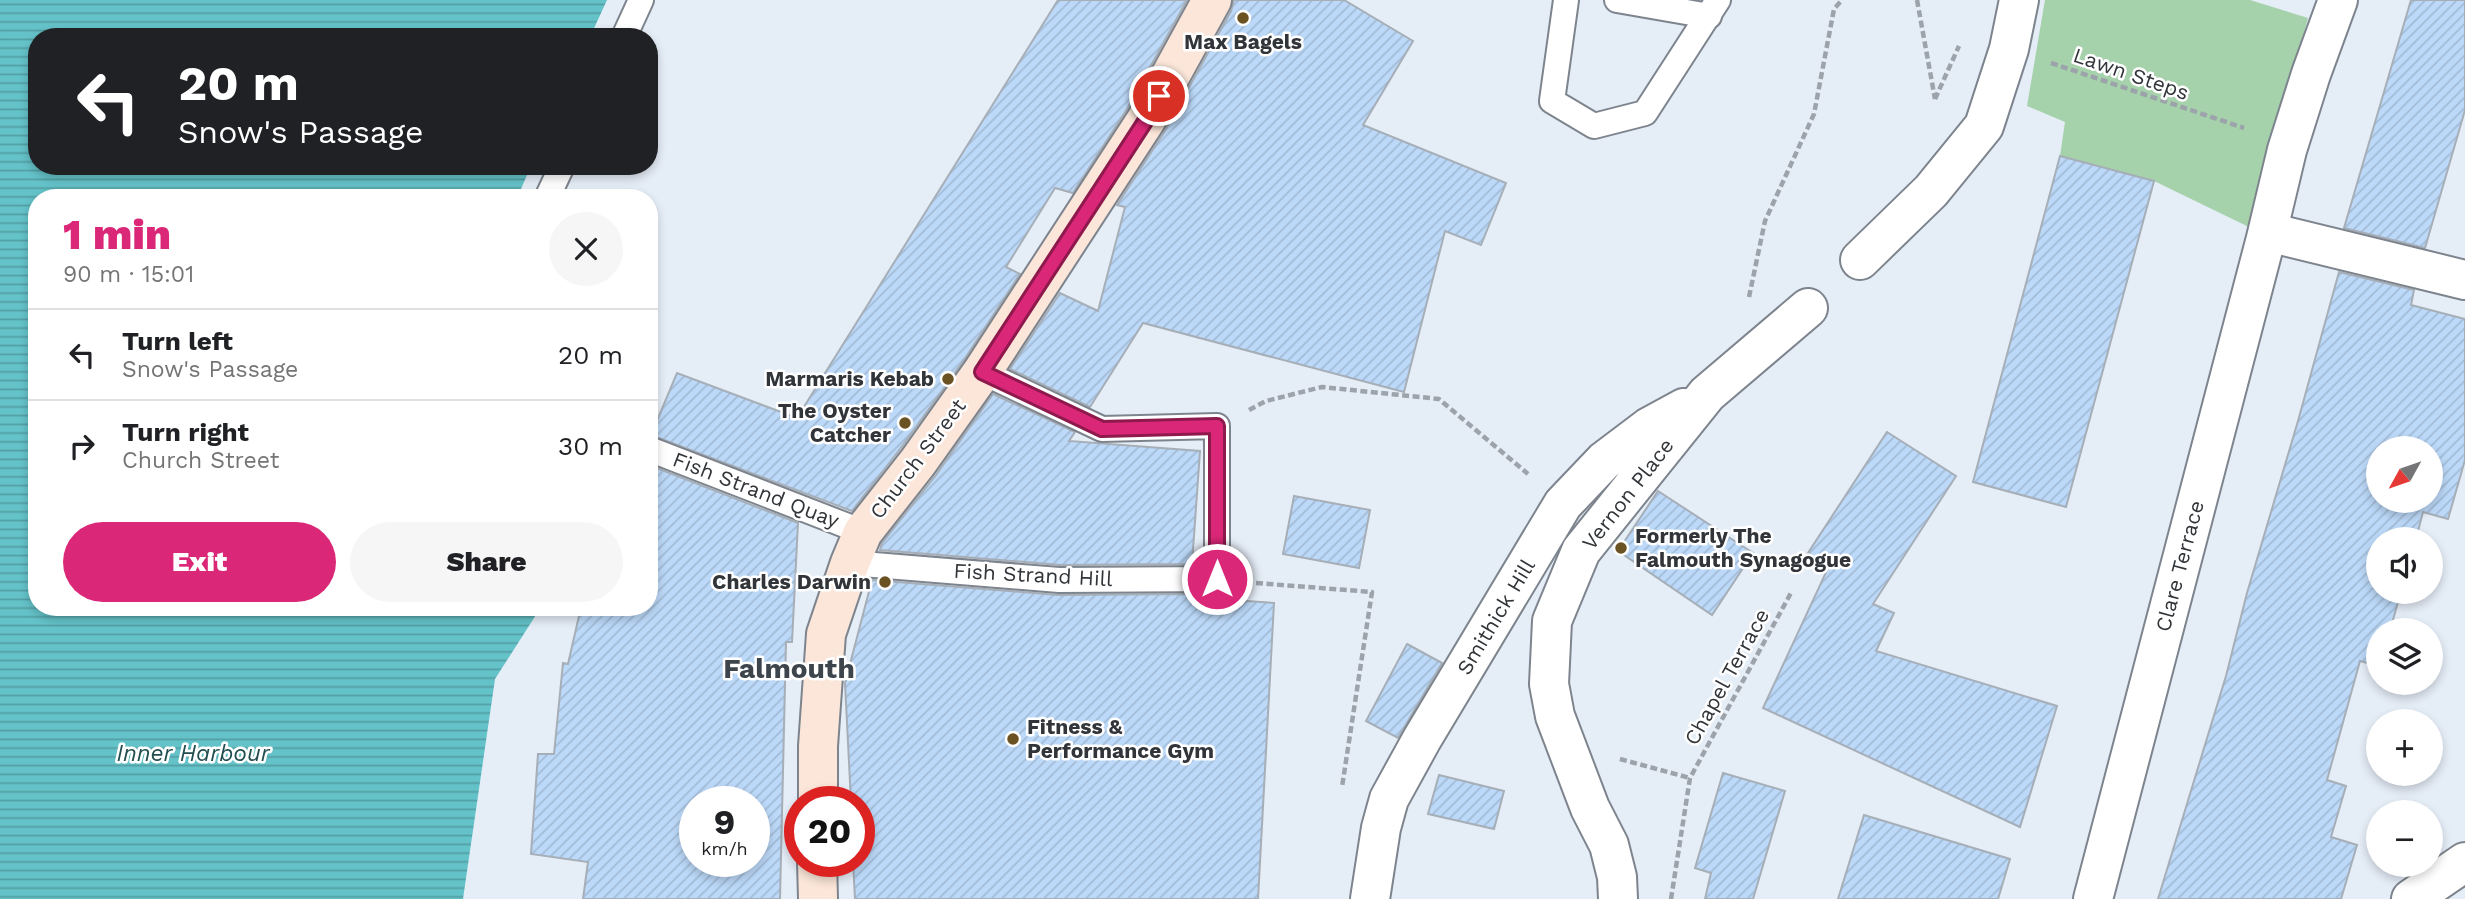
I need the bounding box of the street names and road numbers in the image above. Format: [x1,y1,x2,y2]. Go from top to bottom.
street label: Lawn Steps [2070,42,2192,105]
street label: Church Street [864,394,971,524]
street label: Vernon Place [1576,433,1679,554]
street label: Fish Strand Quay [669,446,843,533]
street label: Clare Terrace [2150,498,2209,634]
street label: Smithick Hill [1451,554,1540,679]
street label: Fish Strand Hill [953,558,1114,591]
street label: Chapel Terrace [1679,604,1774,749]

